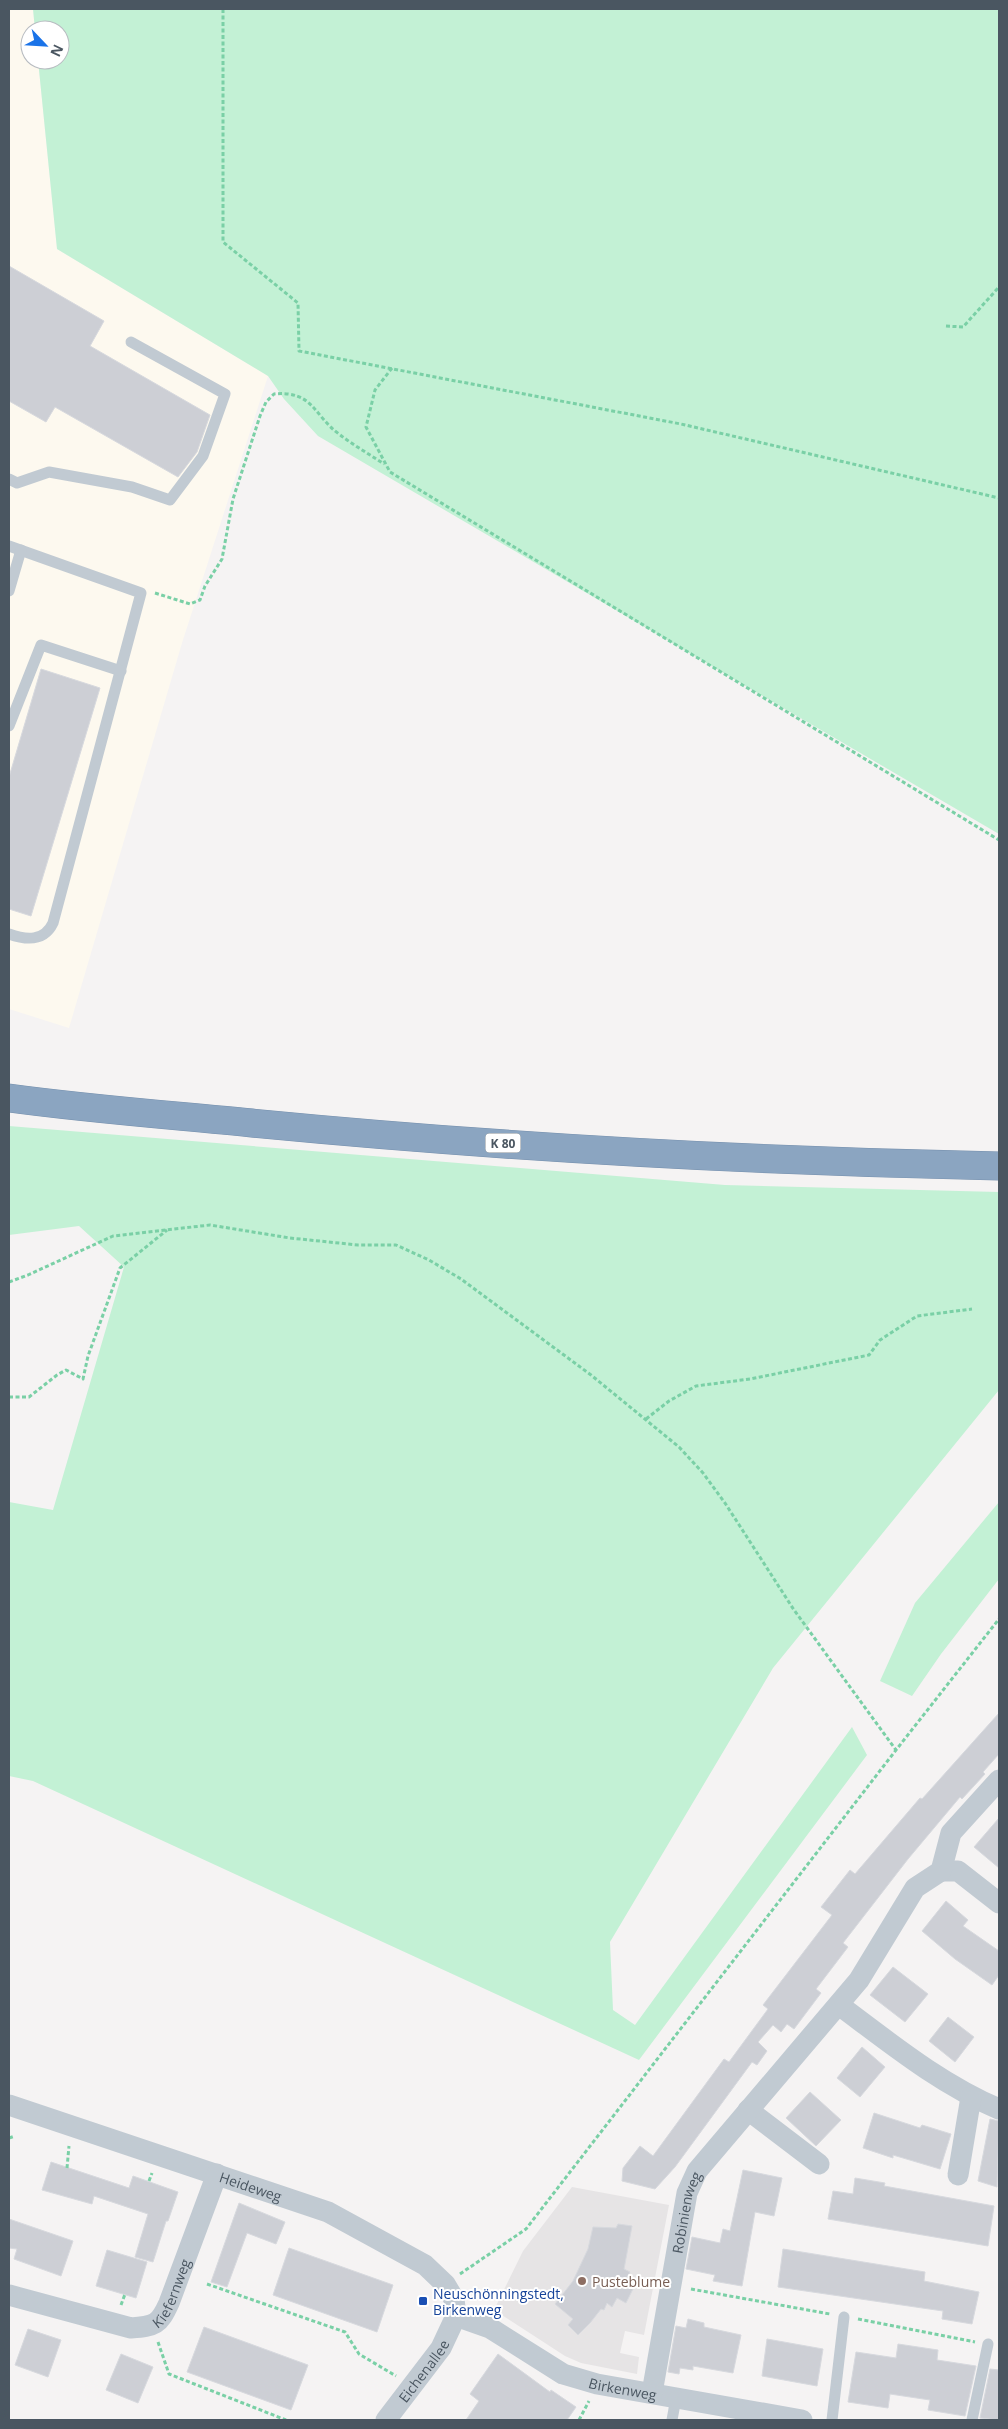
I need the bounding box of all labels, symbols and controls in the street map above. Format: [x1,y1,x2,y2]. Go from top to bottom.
north arrow [20,20,70,70]
text: N [46,42,68,60]
road number: K 80 [486,1134,520,1152]
street label: Heideweg [217,2167,285,2205]
street label: Robinienweg [667,2168,705,2255]
street label: Kiefernweg [148,2256,194,2332]
place label: Pusteblume [592,2272,670,2291]
marker: Pusteblume [576,2275,588,2287]
place label: Neuschönningstedt, Birkenweg [433,2284,564,2319]
marker: Neuschönningstedt, Birkenweg [417,2295,429,2307]
street label: Eichenallee [394,2336,453,2406]
street label: Birkenweg [587,2373,659,2404]

